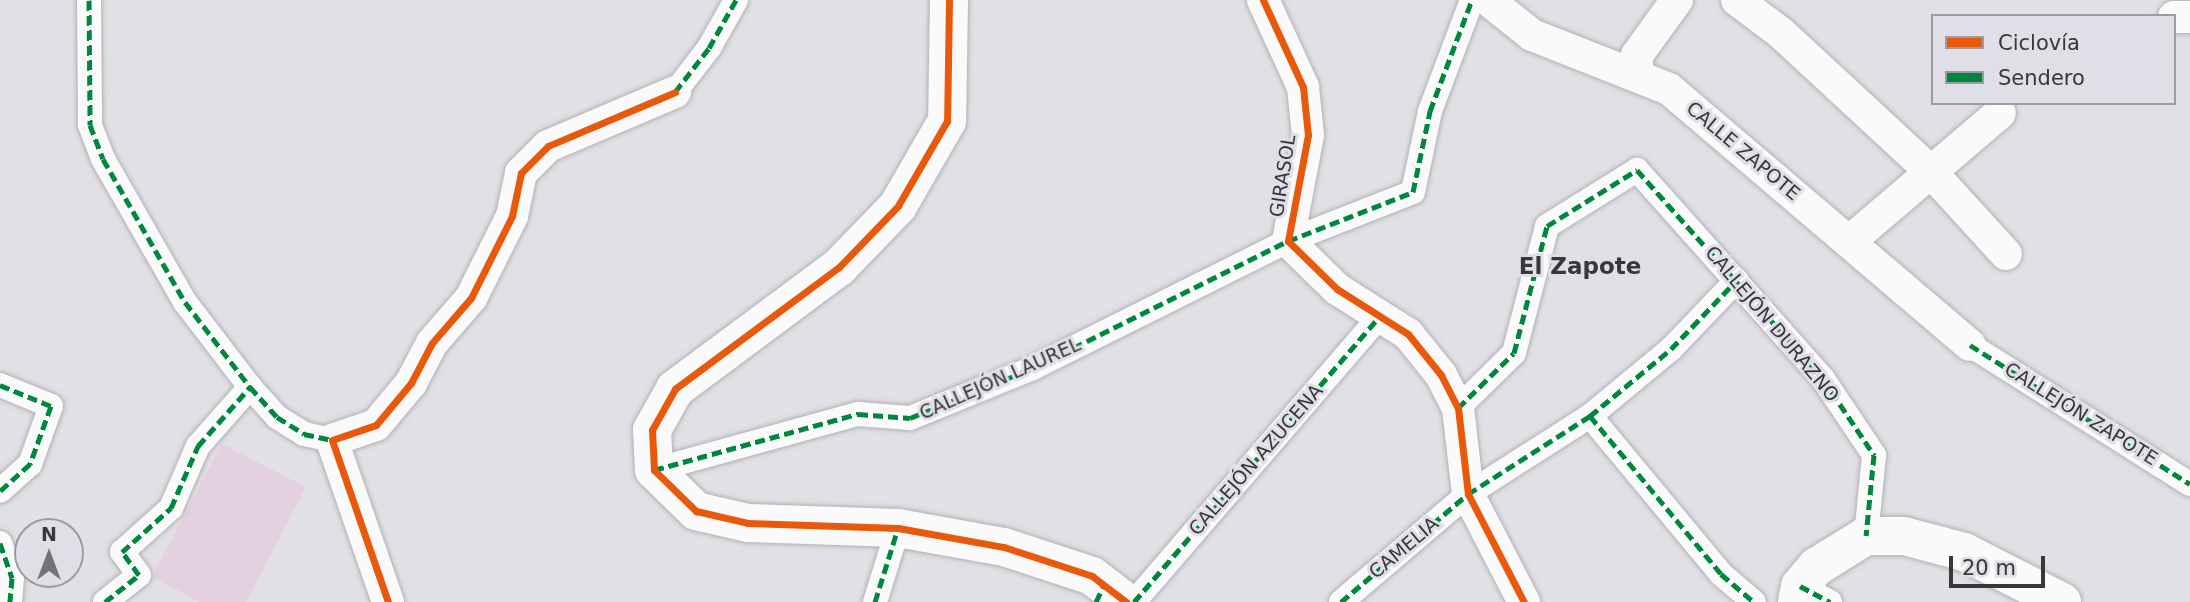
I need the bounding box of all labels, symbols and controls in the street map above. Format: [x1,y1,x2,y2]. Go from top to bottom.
legend [1931,14,2176,105]
text: Ciclovía [1998,31,2080,55]
text: Sendero [1998,66,2085,90]
street label: CALLE ZAPOTE [1681,97,1805,205]
street label: GIRASOL [1265,133,1301,219]
street label: CALLEJÓN DURAZNO [1700,241,1844,407]
district label: El Zapote [1519,252,1641,280]
street label: CALLEJÓN LAUREL [916,333,1084,425]
street label: CALLEJÓN ZAPOTE [2000,358,2162,470]
street label: CALLEJÓN AZUCENA [1184,380,1328,540]
street label: CAMELIA [1365,512,1443,584]
north arrow [14,518,84,588]
text: N [41,523,57,545]
scale bar [1952,542,2048,586]
text: 20 m [1962,556,2016,580]

